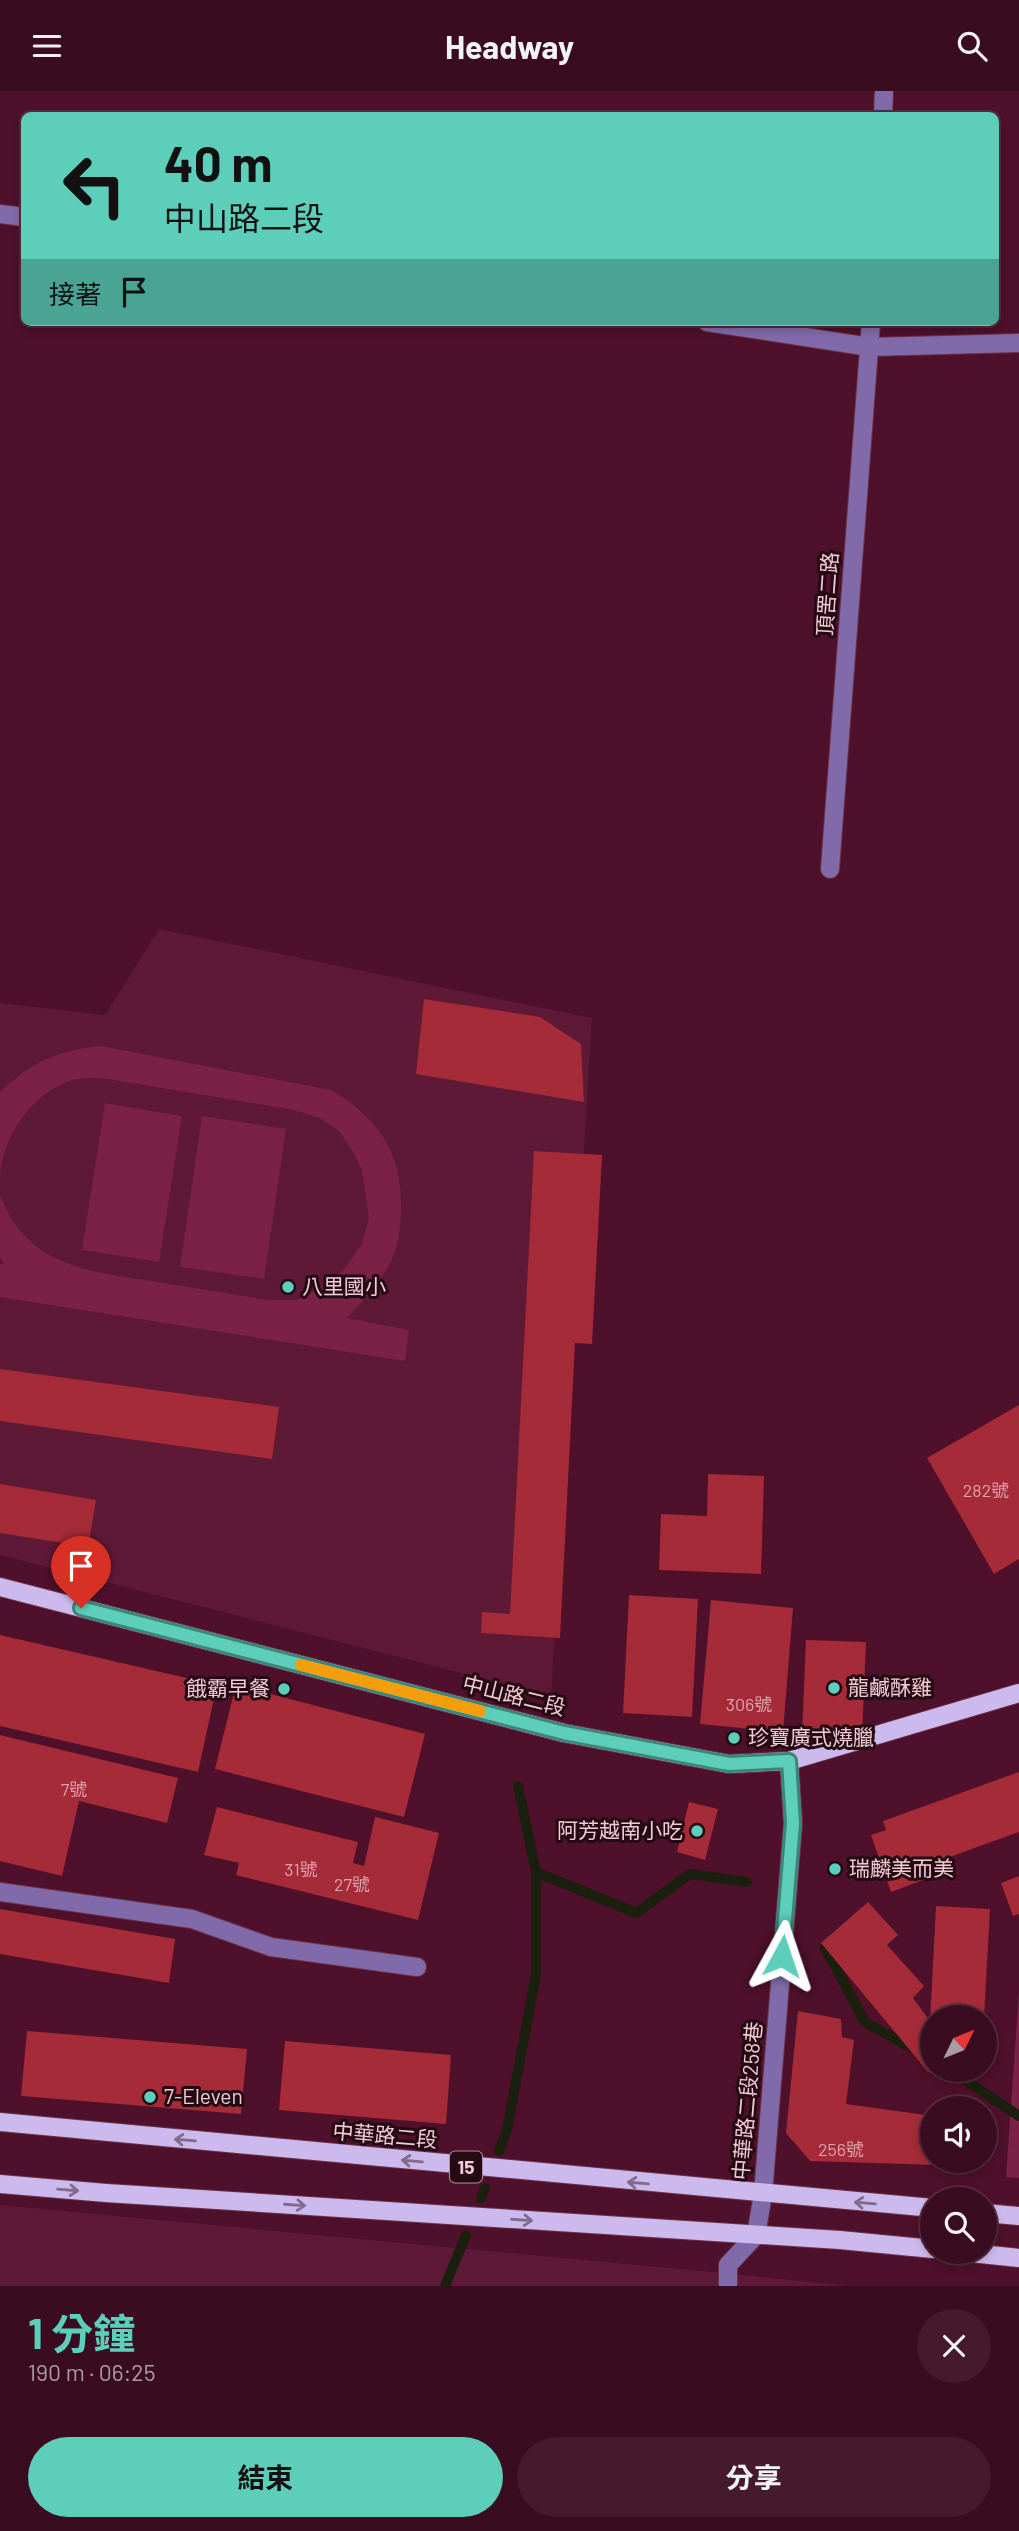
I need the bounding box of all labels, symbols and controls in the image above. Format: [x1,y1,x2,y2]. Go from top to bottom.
icon: menu [28,27,66,65]
text: Headway [445,27,574,65]
icon: search [953,27,991,65]
text: 40 m [164,133,272,192]
icon: left [49,140,140,231]
text: 中山路二段 [164,198,324,236]
icon: arrive [115,273,153,311]
text: 接著 [49,278,101,309]
street label: 頂罟二路 [811,551,842,637]
place label: 八里國小 [302,1273,386,1298]
marker: 八里國小 [280,1279,296,1295]
house number: 282號 [963,1479,1009,1501]
pin [51,1536,111,1608]
icon: arrive [62,1547,100,1585]
street label: 中山路二段 [460,1670,568,1719]
place label: 龍鹹酥雞 [848,1674,932,1699]
place label: 餓霸早餐 [186,1675,270,1700]
marker: 龍鹹酥雞 [826,1680,842,1696]
marker: 餓霸早餐 [276,1681,292,1697]
house number: 306號 [726,1693,772,1715]
place label: 珍寶廣式燒臘 [748,1724,874,1749]
marker: 珍寶廣式燒臘 [726,1730,742,1746]
house number: 7號 [61,1778,87,1800]
place label: 阿芳越南小吃 [557,1817,683,1842]
marker: 阿芳越南小吃 [689,1823,705,1839]
place label: 瑞麟美而美 [849,1855,954,1880]
house number: 31號 [284,1858,318,1880]
marker: 瑞麟美而美 [827,1861,843,1877]
house number: 27號 [334,1873,370,1895]
position arrow [745,1919,819,1993]
north arrow [920,2005,998,2083]
map controls [920,2005,997,2264]
street label: 中華路二段258巷 [727,2021,766,2181]
place label: 7-Eleven [164,2083,243,2108]
marker: 7-Eleven [142,2089,158,2105]
button: sound [920,2096,997,2173]
street label: 中華路二段 [332,2117,439,2152]
one-way arrow [174,2133,197,2146]
house number: 256號 [818,2138,864,2160]
road number: 15 [450,2151,482,2183]
one-way arrow [401,2155,423,2168]
one-way arrow [627,2176,650,2189]
one-way arrow [56,2184,79,2197]
button: search [920,2187,997,2264]
one-way arrow [854,2196,877,2209]
one-way arrow [283,2199,306,2212]
one-way arrow [510,2214,533,2227]
text: 1 分鐘 [28,2307,135,2357]
button: close [917,2309,991,2383]
text: 190 m · 06:25 [28,2358,155,2386]
button: 結束 [28,2437,503,2517]
button: 分享 [517,2437,991,2517]

